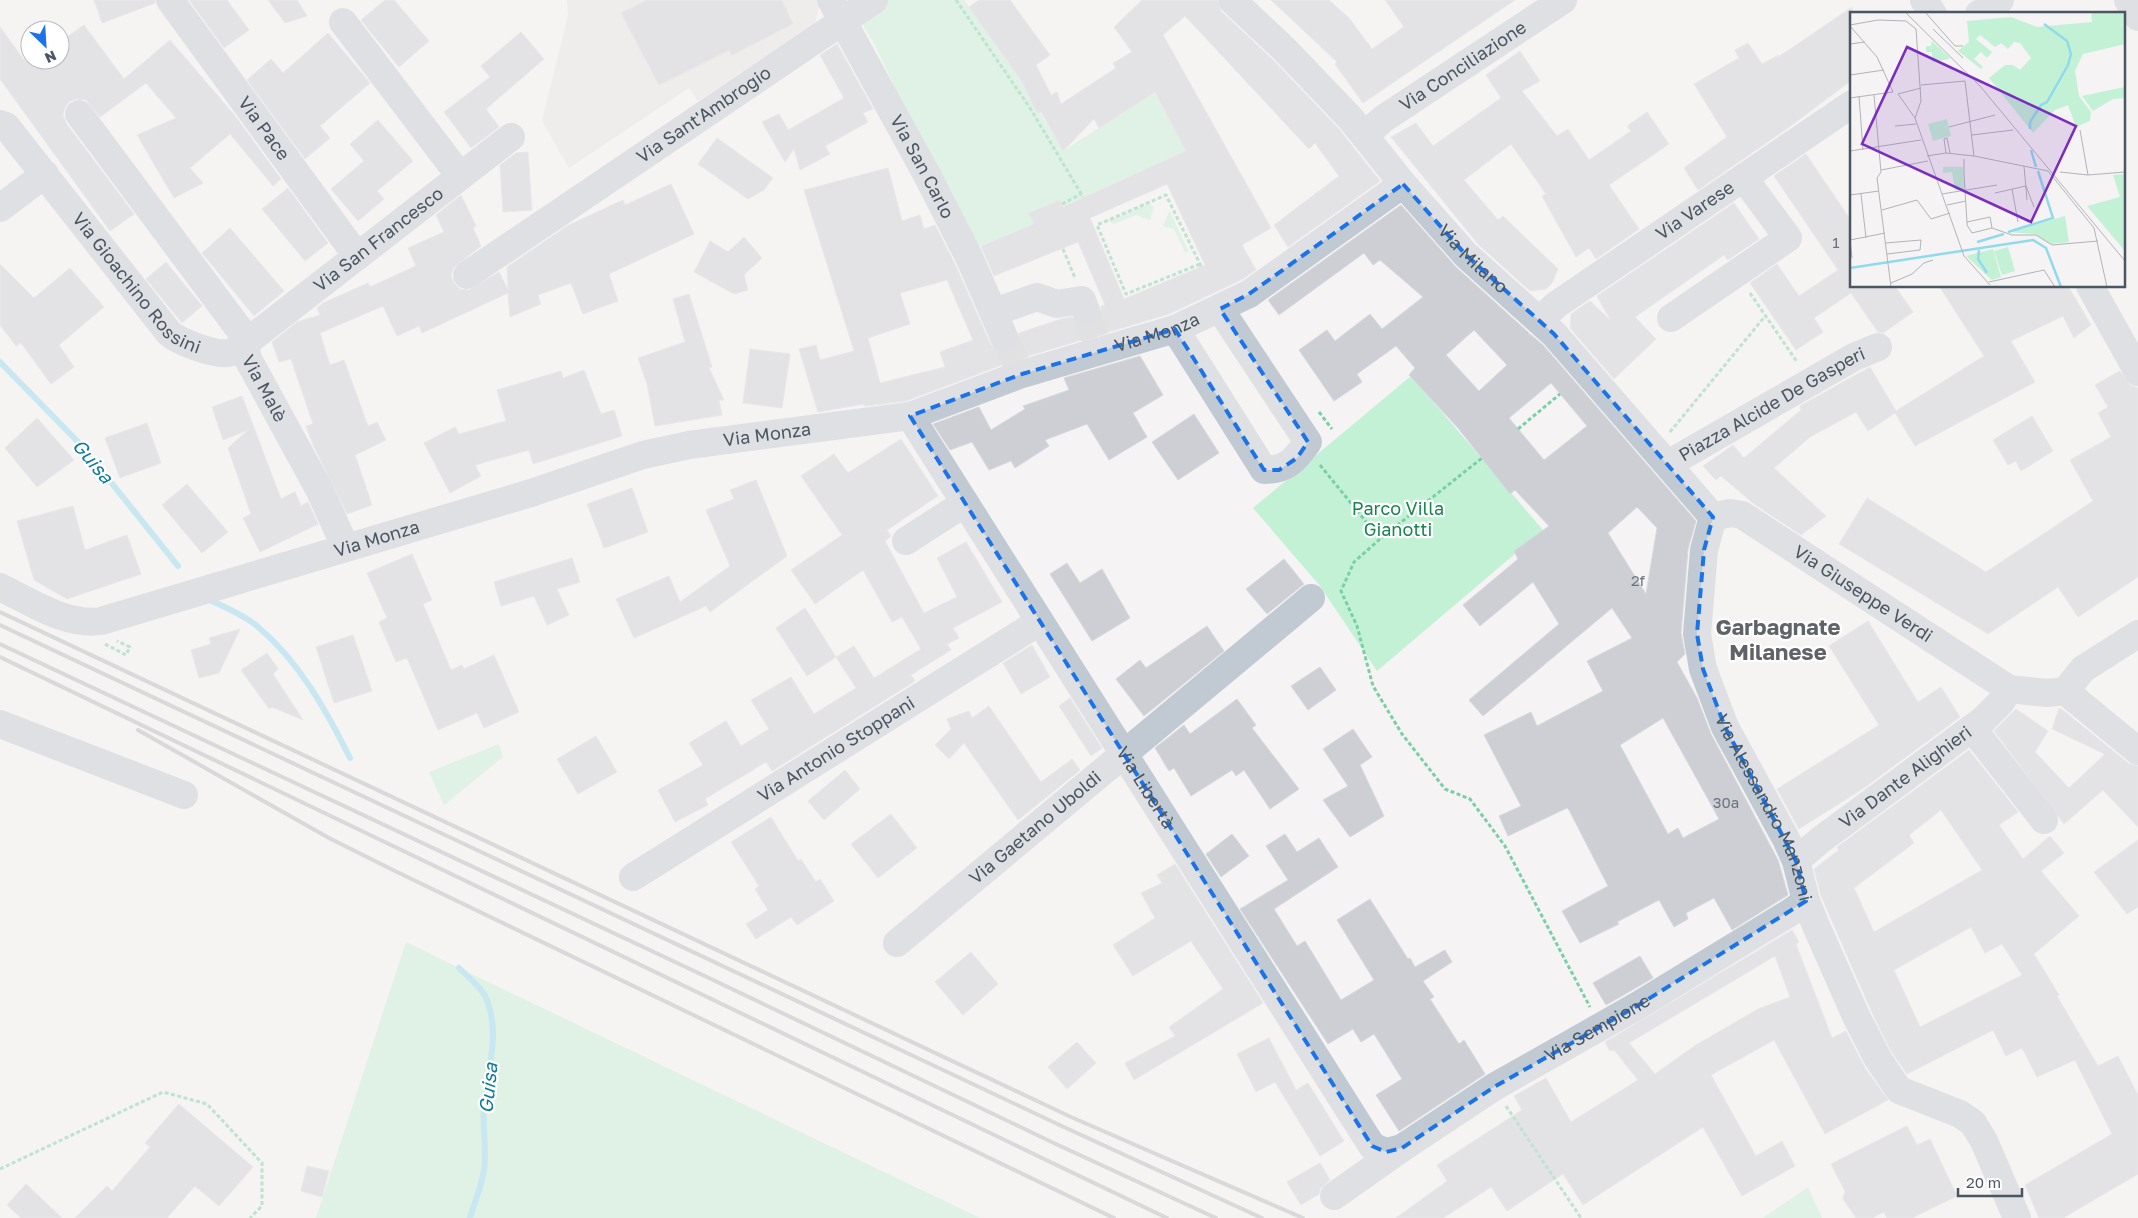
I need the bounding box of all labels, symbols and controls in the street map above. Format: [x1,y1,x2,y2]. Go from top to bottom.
inset map [1850,12,2126,288]
street label: Via Conciliazione [1395,15,1530,115]
north arrow [20,20,70,70]
text: N [42,47,59,67]
street label: Via Sant'Ambrogio [632,61,775,167]
street label: Via Pace [234,92,295,164]
street label: Via San Carlo [886,111,959,222]
street label: Via Varese [1651,175,1738,244]
street label: Via San Francesco [309,182,447,296]
street label: Via Gioachino Rossini [68,208,204,358]
street label: Via Milano [1434,219,1513,297]
house number: 1 [1832,233,1840,251]
street label: Via Monza [1112,307,1203,356]
street label: Piazza Alcide De Gasperi [1674,342,1868,466]
street label: Via Malè [238,351,292,425]
street label: Via Monza [722,417,812,450]
water label: Guisa [68,434,119,488]
park label: Parco Villa Gianotti [1352,497,1444,540]
street label: Via Monza [331,515,422,561]
street label: Via Giuseppe Verdi [1790,540,1937,646]
house number: 2f [1631,571,1646,589]
district label: Garbagnate Milanese [1715,613,1841,665]
street label: Via Antonio Stoppani [753,691,918,806]
street label: Via Alessandro Manzoni [1711,711,1818,903]
street label: Via Dante Alighieri [1834,720,1975,832]
street label: Via Libertà [1112,742,1180,832]
street label: Via Gaetano Uboldi [964,766,1105,888]
house number: 30a [1713,793,1739,811]
street label: Via Sempione [1540,989,1654,1066]
water label: Guisa [473,1060,502,1114]
scale bar [1958,1166,2022,1198]
text: 20 m [1966,1173,2001,1191]

